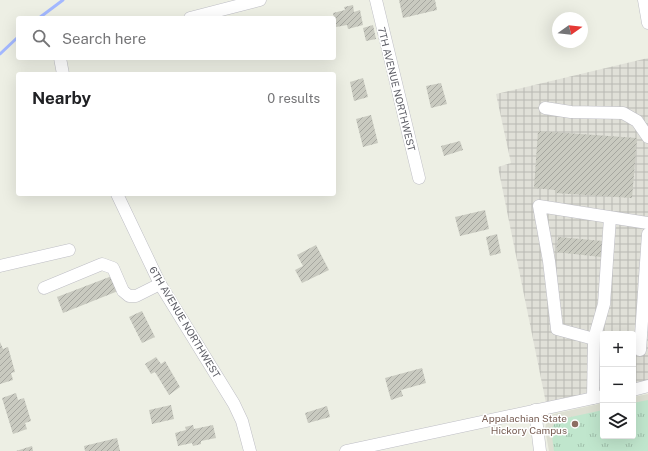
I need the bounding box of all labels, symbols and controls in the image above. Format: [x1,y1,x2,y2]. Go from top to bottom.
north arrow [552,12,588,48]
search box [16,16,336,60]
street label: 7TH AVENUE NORTHWEST [376,26,418,152]
icon: search [30,27,52,49]
text: Search here [62,30,146,47]
text: Nearby [32,88,91,108]
text: 0 results [267,91,320,106]
street label: 6TH AVENUE NORTHWEST [147,264,223,380]
map controls [600,331,636,439]
button: + [600,331,636,367]
button: − [600,367,636,403]
button: layers [600,403,636,439]
place label: Appalachian State Hickory Campus [482,412,567,436]
marker: Appalachian State Hickory Campus [570,419,580,429]

